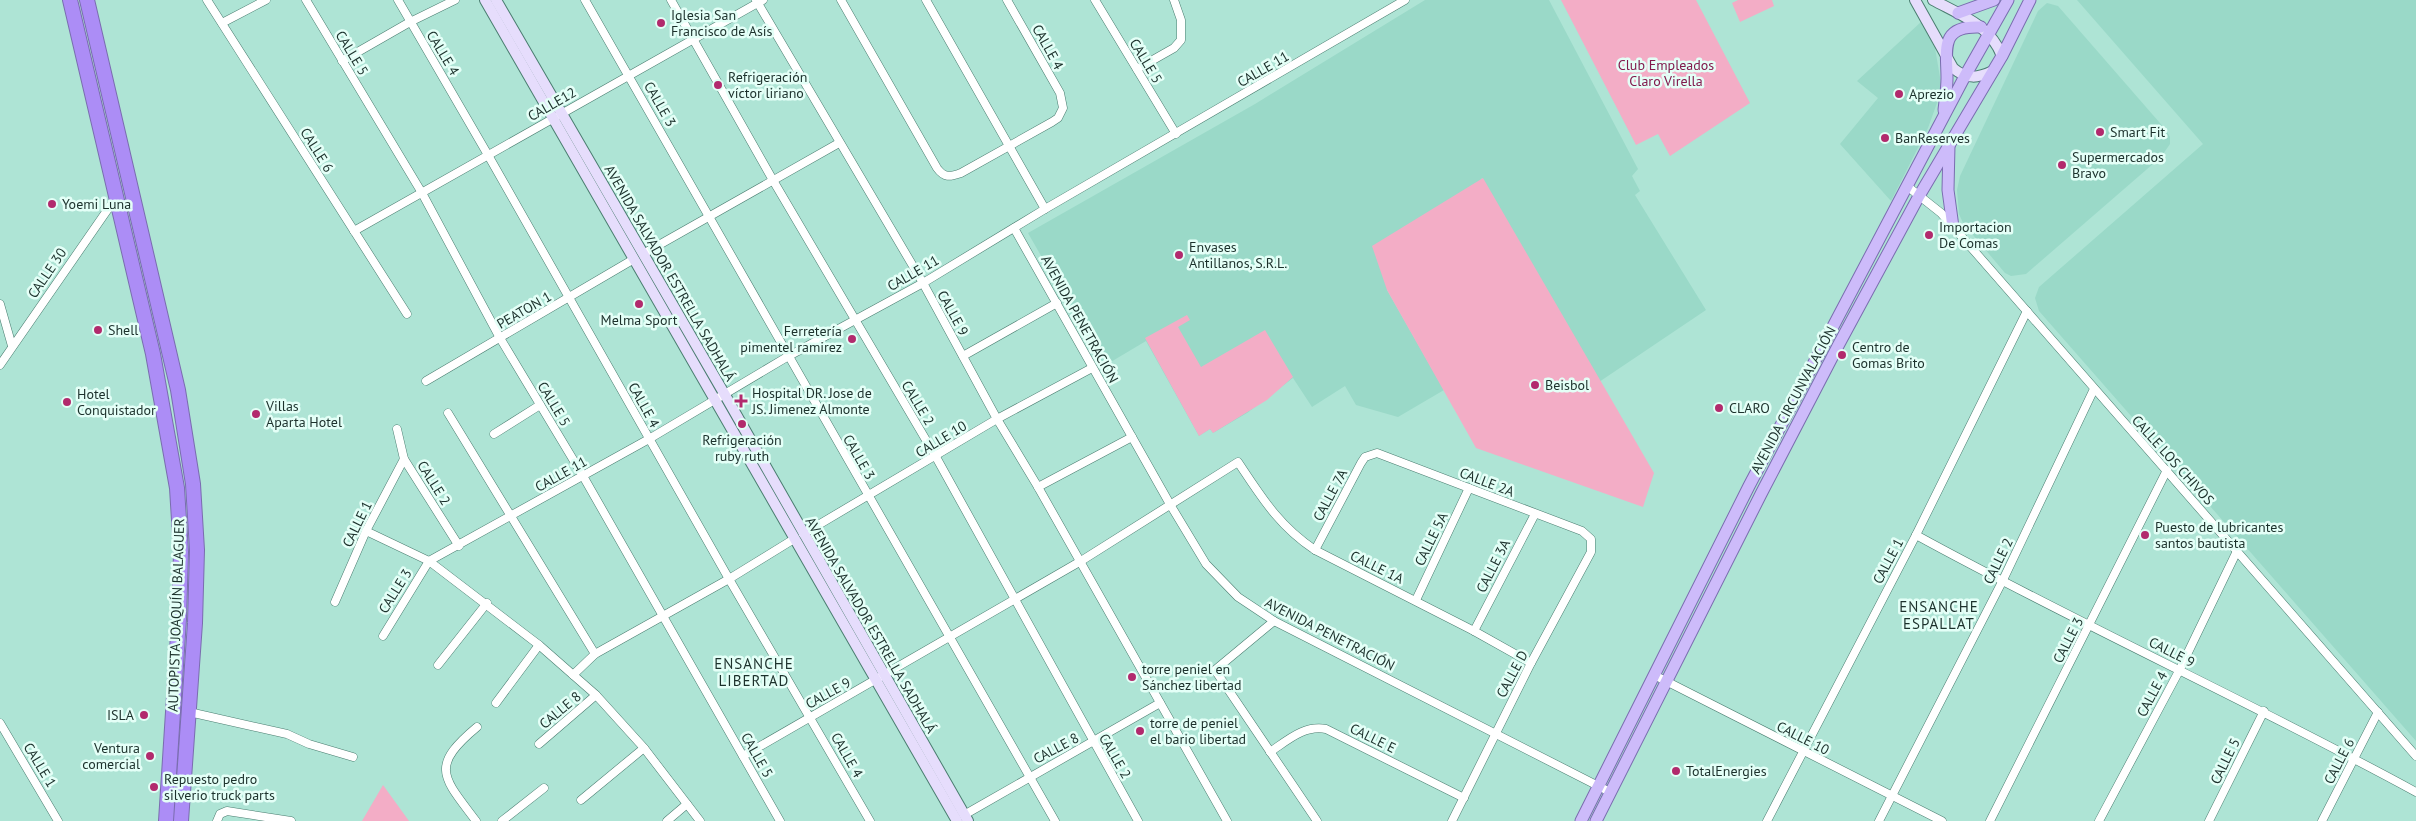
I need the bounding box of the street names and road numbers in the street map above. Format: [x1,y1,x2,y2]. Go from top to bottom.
street label: CALLE 4 [1028,21,1068,73]
street label: CALLE 5 [332,27,372,79]
street label: CALLE 4 [423,27,464,79]
street label: CALLE 5 [1126,35,1166,87]
street label: CALLE 11 [1234,47,1292,91]
street label: CALLE 3 [640,78,680,130]
street label: CALLE12 [525,83,579,125]
street label: CALLE 6 [296,124,338,176]
street label: AVENIDA SALVADOR ESTRELLA SADHALÁ [601,162,740,385]
street label: CALLE 30 [24,244,71,302]
street label: CALLE 11 [884,251,942,295]
street label: AVENIDA PENETRACIÓN [1037,252,1123,386]
street label: PEATON 1 [493,287,555,333]
street label: CALLE 9 [933,287,973,339]
street label: AVENIDA CIRCUNVALACIÓN [1746,323,1840,477]
street label: CALLE 2 [898,377,938,429]
street label: CALLE 5 [534,378,574,430]
street label: CALLE 4 [624,379,664,431]
street label: CALLE LOS CHIVOS [2128,411,2218,509]
street label: CALLE 10 [912,416,970,461]
street label: CALLE 3 [839,431,879,483]
street label: CALLE 11 [532,452,590,496]
street label: CALLE 2 [413,457,455,509]
street label: CALLE 2A [1457,463,1518,501]
street label: CALLE 7A [1309,465,1352,524]
street label: CALLE 1 [338,498,376,550]
street label: CALLE 5A [1410,509,1452,569]
street label: AVENIDA SALVADOR ESTRELLA SADHALÁ [802,514,941,737]
street label: AUTOPISTA JOAQUÍN BALAGUER [164,518,188,712]
street label: CALLE 1 [1869,535,1907,587]
street label: CALLE 2 [1979,535,2017,587]
street label: CALLE 3A [1472,536,1514,596]
street label: CALLE 1A [1347,546,1407,588]
street label: CALLE 3 [374,565,416,617]
street label: AVENIDA PENETRACIÓN [1262,593,1398,675]
street label: CALLE 3 [2049,614,2087,666]
street label: CALLE 9 [2146,633,2198,671]
street label: CALLE D [1492,647,1532,701]
street label: CALLE 4 [2133,668,2172,720]
street label: CALLE 9 [802,673,854,713]
street label: CALLE 8 [535,687,585,733]
street label: CALLE 10 [1774,717,1833,759]
street label: CALLE E [1347,719,1399,757]
street label: CALLE 5 [737,729,777,781]
street label: CALLE 4 [827,729,867,781]
street label: CALLE 8 [1030,729,1082,767]
street label: CALLE 2 [1095,730,1135,782]
street label: CALLE 5 [2206,735,2244,787]
street label: CALLE 6 [2320,735,2358,787]
street label: CALLE 1 [20,739,60,791]

